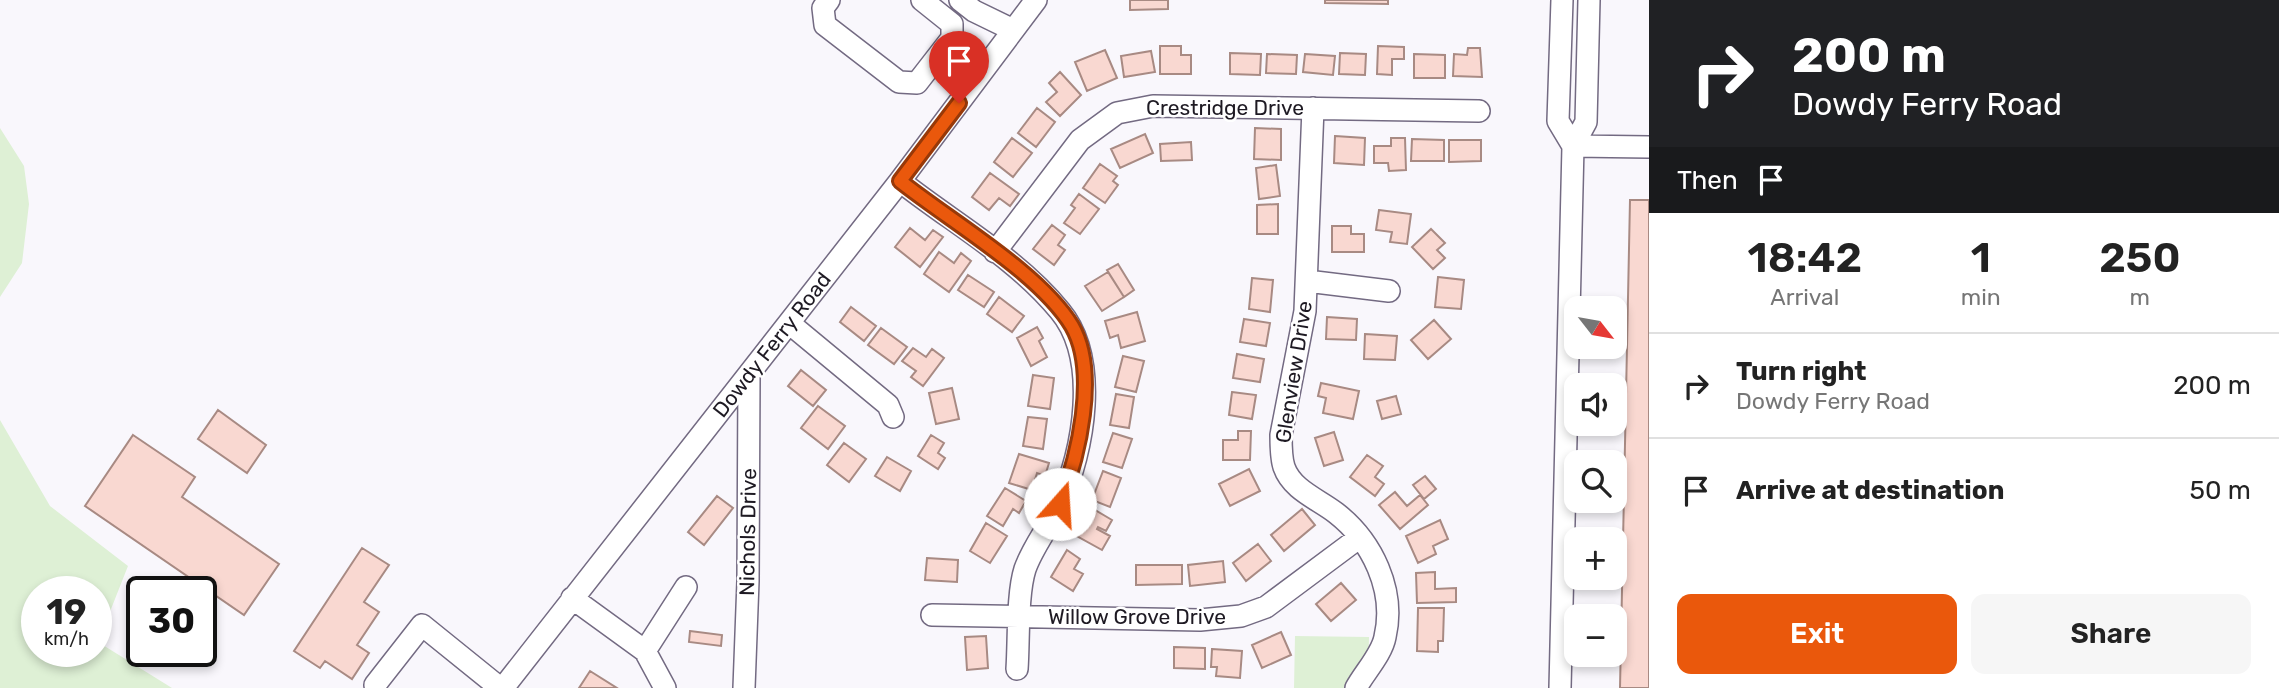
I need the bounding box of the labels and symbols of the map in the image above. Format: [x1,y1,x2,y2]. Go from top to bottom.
pin [929,31,989,103]
street label: Crestridge Drive [1146,95,1304,120]
street label: Dowdy Ferry Road [707,267,836,422]
north arrow [1564,296,1628,359]
street label: Glenview Drive [1270,299,1317,445]
position arrow [1023,467,1097,541]
street label: Nichols Drive [734,468,761,596]
speed limit sign: 30 [126,576,217,667]
street label: Willow Grove Drive [1048,604,1226,629]

